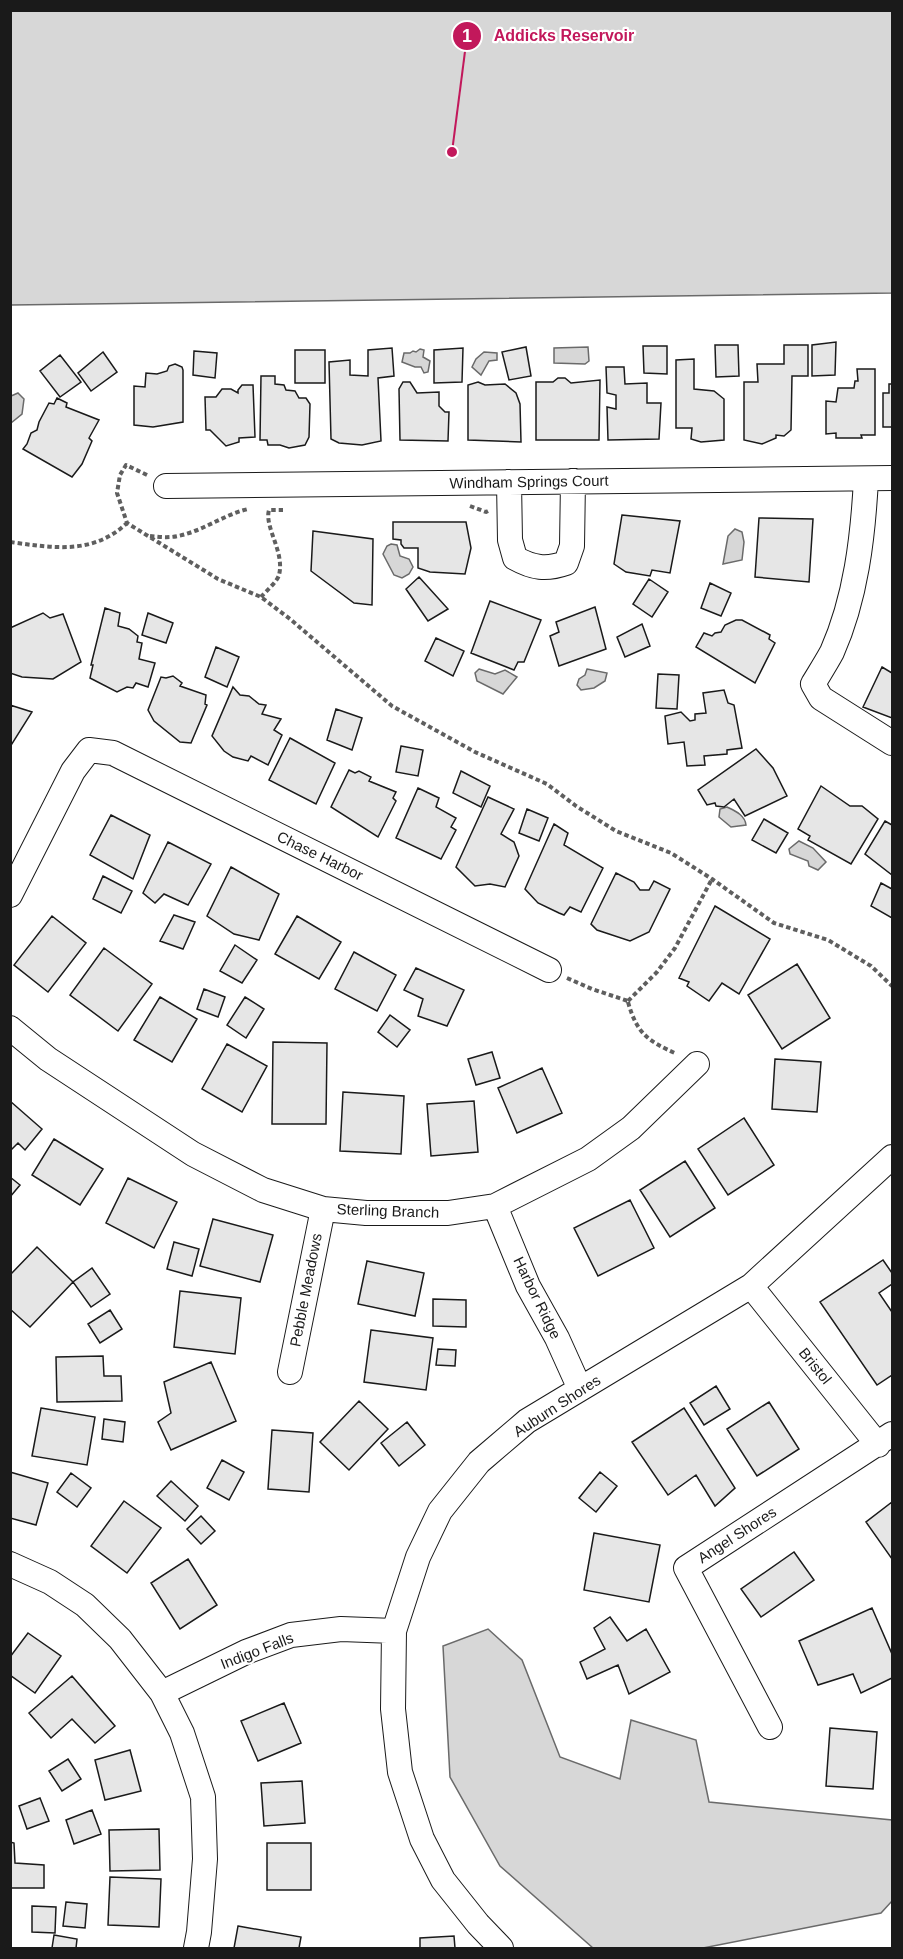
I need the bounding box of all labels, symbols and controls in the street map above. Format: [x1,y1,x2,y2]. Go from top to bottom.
callout: Addicks Reservoir [452,19,647,53]
text: 1 [462,26,472,46]
text: Addicks Reservoir [494,27,634,44]
street label: Windham Springs Court [449,472,610,491]
street label: Chase Harbor [275,827,366,884]
street label: Sterling Branch [336,1200,440,1221]
street label: Pebble Meadows [286,1232,325,1348]
street label: Harbor Ridge [510,1254,565,1342]
street label: Bristol [796,1344,835,1387]
street label: Auburn Shores [510,1371,603,1440]
street label: Angel Shores [694,1503,779,1566]
street label: Indigo Falls [218,1629,296,1672]

